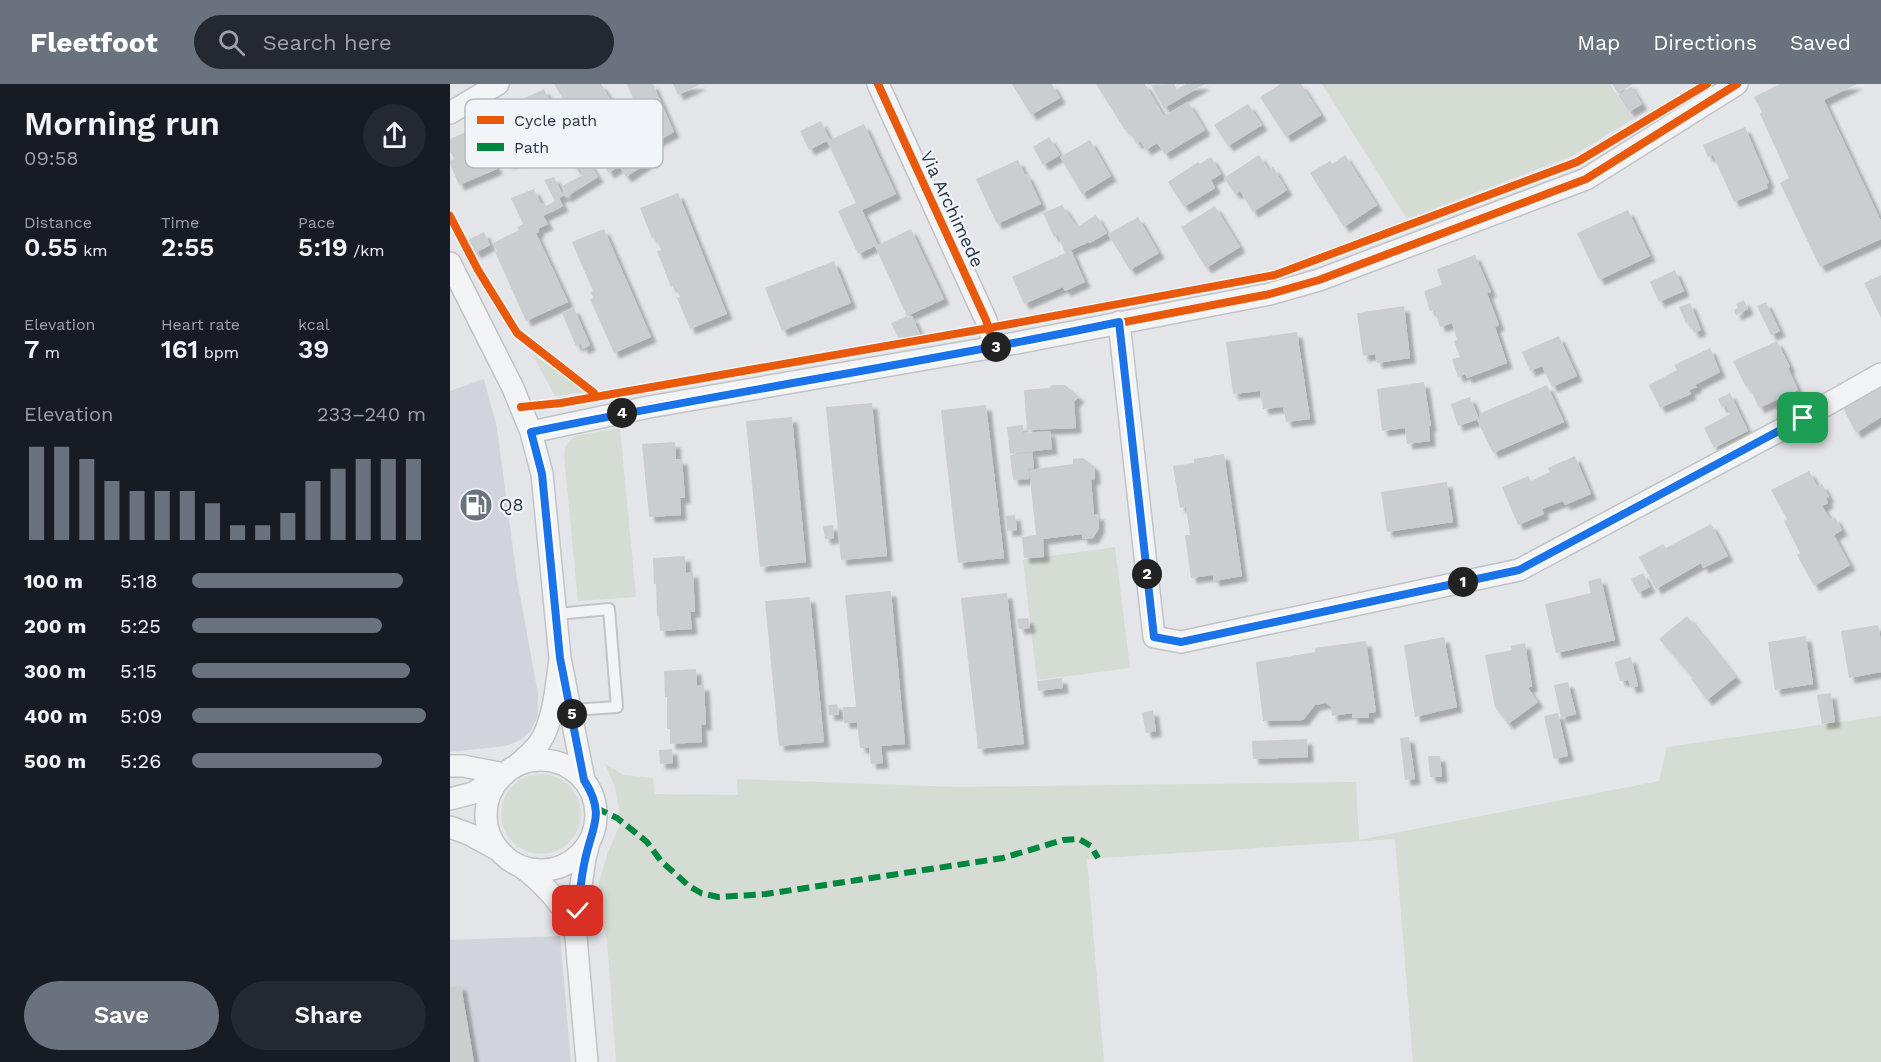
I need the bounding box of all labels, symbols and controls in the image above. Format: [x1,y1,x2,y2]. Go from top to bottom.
search box [194,15,614,69]
text: Fleetfoot [30,26,158,59]
icon: search [215,26,248,59]
text: Search here [263,30,392,55]
text: Map [1577,30,1620,55]
text: Directions [1653,30,1757,55]
text: Saved [1790,30,1851,55]
legend [465,99,663,168]
text: Morning run [24,104,220,143]
button: share [363,104,426,167]
text: Cycle path [514,111,597,130]
text: Path [514,138,549,157]
text: 09:58 [24,146,79,170]
street label: Via Archimede [916,147,989,270]
text: Distance [24,213,92,232]
text: Time [161,213,199,232]
text: Pace [298,213,335,232]
text: 0.55 [24,232,78,262]
text: 2:55 [161,232,214,262]
text: 5:19 [298,232,348,262]
text: km [78,241,108,260]
text: /km [348,241,385,260]
text: Elevation [24,315,95,334]
text: Heart rate [161,315,240,334]
text: kcal [298,315,330,334]
pin: 3 [981,332,1011,362]
text: 7 [24,334,39,364]
text: 161 [161,334,198,364]
text: 39 [298,334,329,364]
text: 3 [991,337,1001,356]
text: m [39,343,60,362]
text: bpm [198,343,239,362]
pin [1777,392,1828,443]
pin: 4 [607,398,637,428]
icon: arrive [1786,401,1819,434]
text: Elevation [24,402,113,426]
text: 233–240 m [317,402,426,426]
text: 4 [617,403,627,422]
fuel station icon: Q8 [458,487,494,523]
place label: Q8 [499,494,524,515]
pin: 2 [1132,559,1162,589]
text: 2 [1142,564,1152,583]
pin: 1 [1448,567,1478,597]
text: 100 m [24,569,83,593]
text: 5:18 [120,569,158,593]
text: 1 [1460,572,1466,591]
text: 200 m [24,614,86,638]
text: 5:25 [120,614,161,638]
text: 300 m [24,659,86,683]
text: 5:15 [120,659,157,683]
pin: 5 [557,699,587,729]
text: 400 m [24,704,87,728]
text: 5:09 [120,704,162,728]
text: 5 [567,704,577,723]
text: 500 m [24,749,86,773]
text: 5:26 [120,749,161,773]
pin [552,885,603,936]
icon: check [561,894,594,927]
button: Save [24,981,219,1050]
button: Share [231,981,426,1050]

